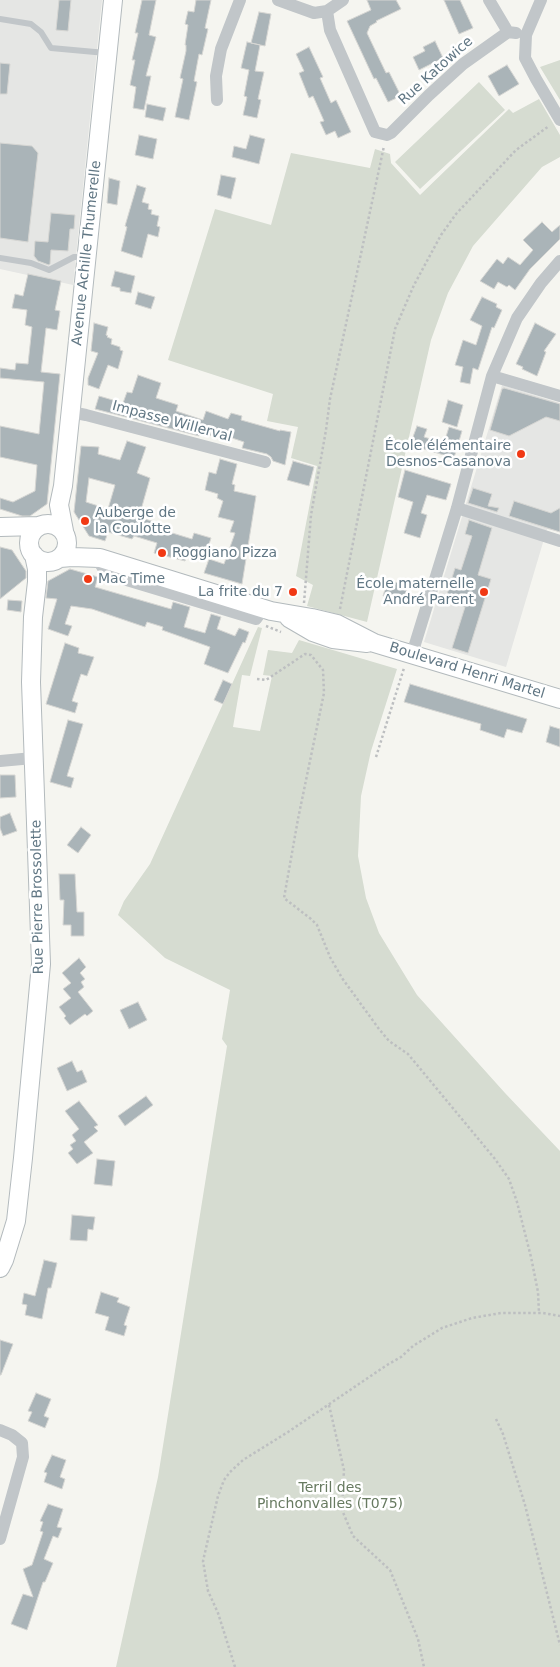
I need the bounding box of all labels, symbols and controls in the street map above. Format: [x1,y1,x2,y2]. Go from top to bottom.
street label: Rue Katowice [395,33,477,109]
street label: Avenue Achille Thumerelle [69,160,105,346]
street label: Impasse Willerval [110,398,234,446]
place label: École élémentaire Desnos-Casanova [385,438,511,471]
marker: École élémentaire Desnos-Casanova [515,448,527,460]
place label: Auberge de la Coulotte [95,505,176,538]
marker: Auberge de la Coulotte [79,515,91,527]
place label: Roggiano Pizza [172,545,277,561]
marker: Roggiano Pizza [156,547,168,559]
place label: Mac Time [98,571,165,587]
marker: Mac Time [82,573,94,585]
place label: École maternelle André Parent [356,576,474,608]
place label: La frite du 7 [198,584,283,600]
marker: La frite du 7 [287,586,299,598]
marker: École maternelle André Parent [478,586,490,598]
street label: Boulevard Henri Martel [387,639,547,703]
street label: Rue Pierre Brossolette [28,820,48,974]
park label: Terril des Pinchonvalles (T075) [257,1480,403,1512]

